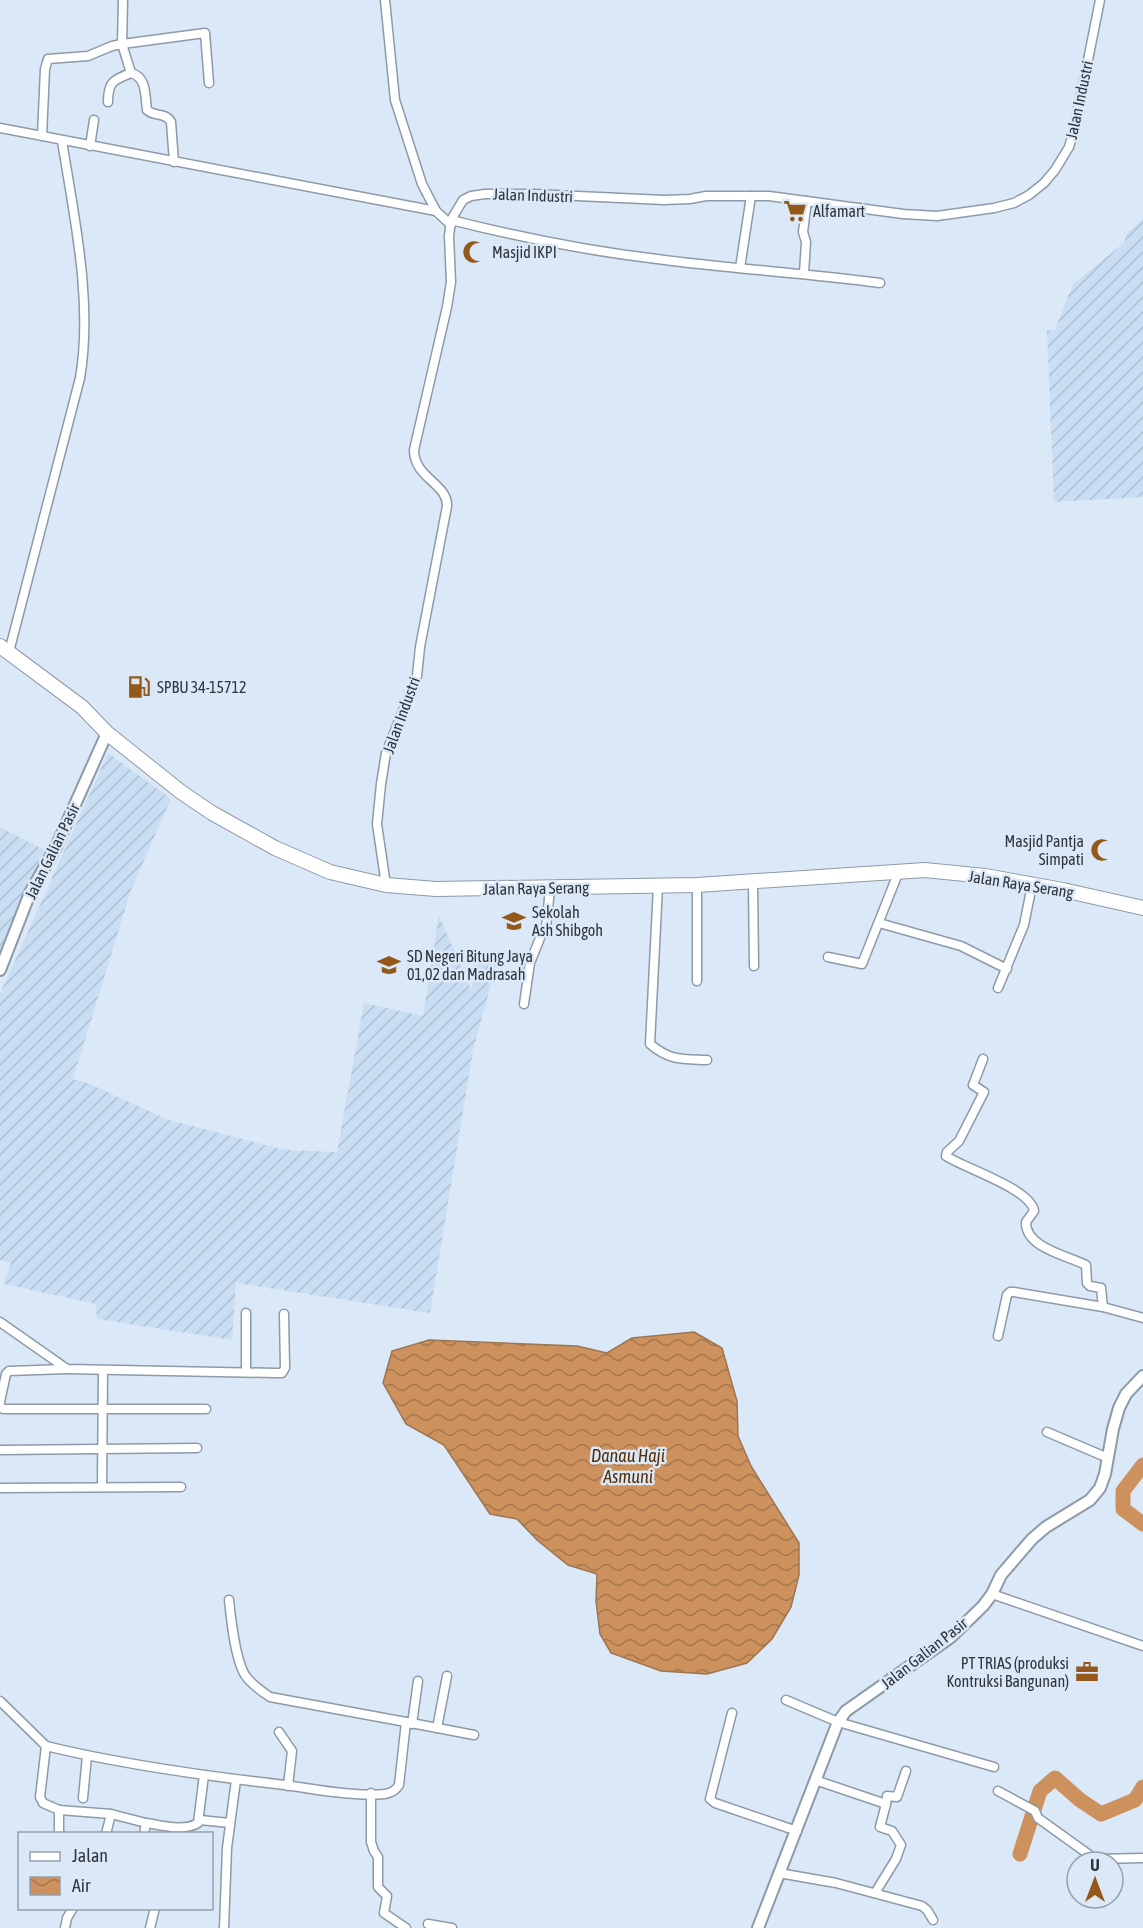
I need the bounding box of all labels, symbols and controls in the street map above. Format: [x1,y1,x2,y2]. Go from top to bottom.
street label: Jalan Industri [1062,59,1096,141]
street label: Jalan Industri [493,185,573,205]
supermarket icon: Alfamart [782,198,808,224]
place label: Alfamart [813,202,865,220]
mosque icon: Masjid IKPI [461,239,487,265]
place label: Masjid IKPI [492,243,557,262]
fuel station icon: SPBU 34-15712 [126,674,152,700]
street label: Jalan Industri [379,674,423,756]
place label: SPBU 34-15712 [157,678,247,696]
street label: Jalan Galian Pasir [21,800,83,902]
place label: Masjid Pantja Simpati [1005,832,1084,869]
mosque icon: Masjid Pantja Simpati [1089,837,1115,863]
street label: Jalan Raya Serang [967,867,1075,902]
street label: Jalan Raya Serang [483,878,589,899]
place label: Sekolah Ash Shibgoh [532,903,603,940]
school or university icon: Sekolah Ash Shibgoh [501,908,527,934]
place label: SD Negeri Bitung Jaya 01,02 dan Madrasah [407,947,533,983]
school or university icon: SD Negeri Bitung Jaya 01,02 dan Madrasah [376,952,402,978]
water label: Danau Haji Asmuni [591,1445,665,1487]
street label: Jalan Galian Pasir [877,1614,971,1692]
place label: PT TRIAS (produksi Kontruksi Bangunan) [946,1654,1069,1691]
office icon: PT TRIAS (produksi Kontruksi Bangunan) [1074,1659,1100,1685]
legend [18,1832,213,1910]
text: Jalan [72,1845,108,1866]
north arrow [1065,1850,1125,1910]
text: U [1090,1856,1100,1874]
text: Air [72,1875,91,1896]

